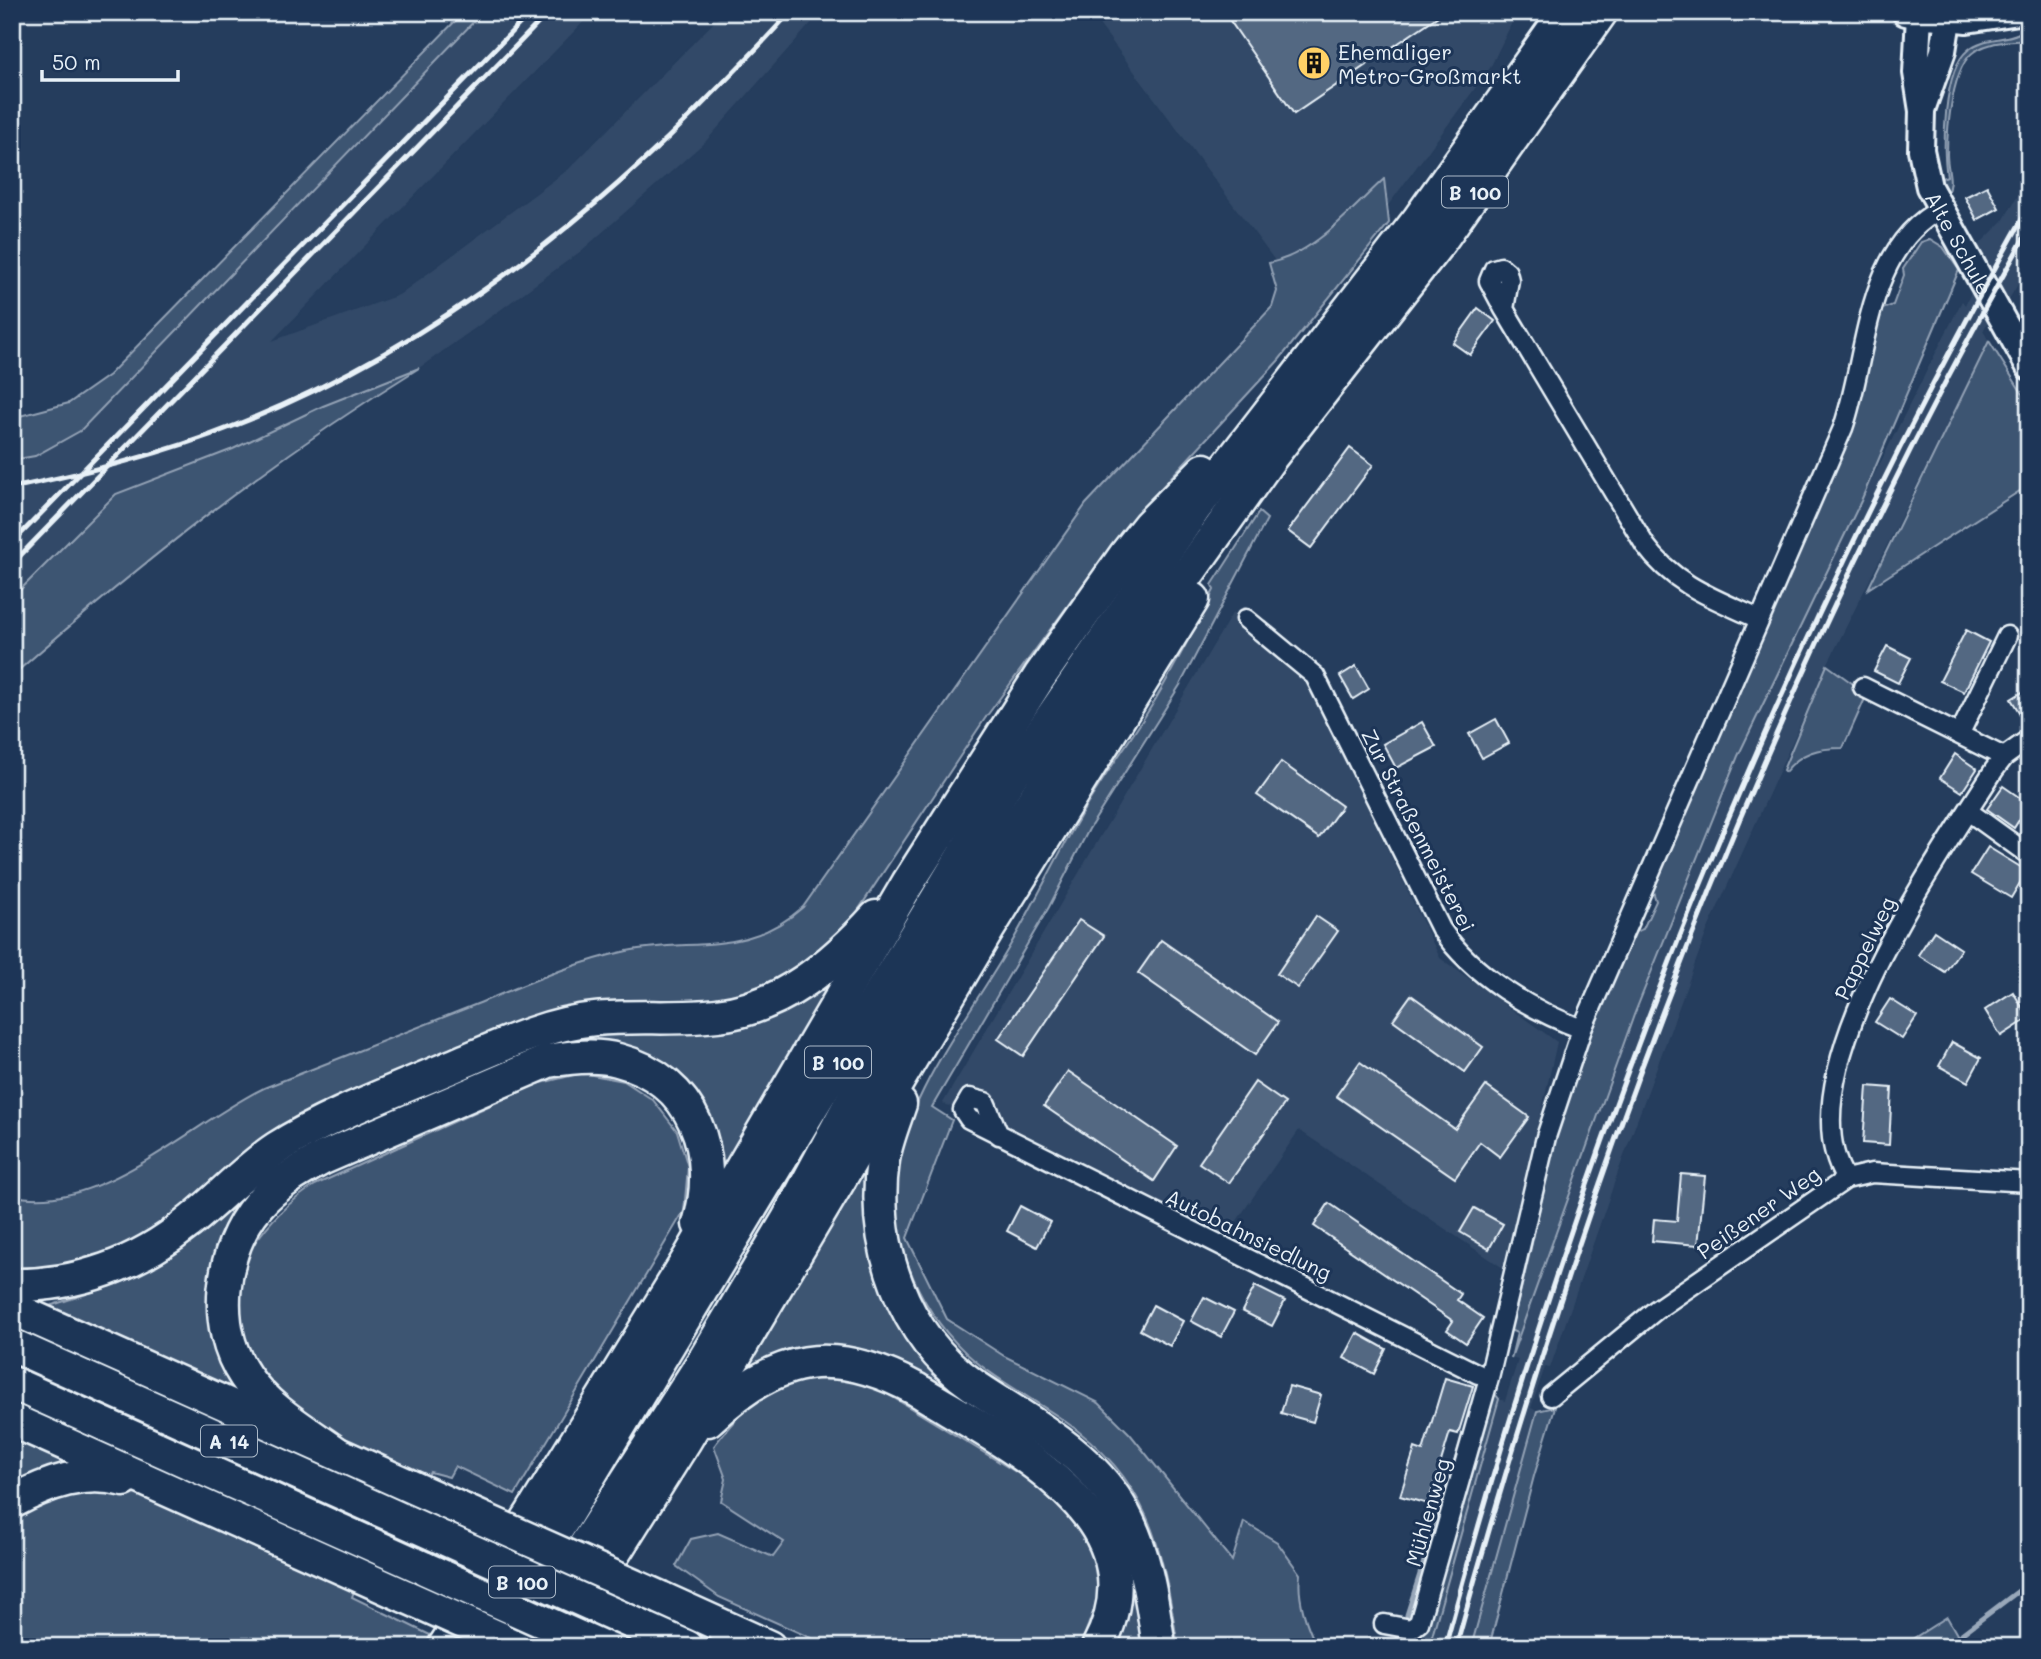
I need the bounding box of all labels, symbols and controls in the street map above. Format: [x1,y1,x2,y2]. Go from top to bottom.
scale bar [42,38,178,82]
place label: Ehemaliger Metro-Großmarkt [1338,38,1521,89]
building icon: Ehemaliger Metro-Großmarkt [1295,44,1333,82]
text: 50 m [52,48,101,75]
road number: B 100 [1442,176,1508,208]
street label: Alte Schule [1920,186,2000,299]
street label: Zur Straßenmeisterei [1356,724,1482,936]
street label: Pappelweg [1827,892,1901,1004]
road number: B 100 [805,1046,871,1078]
street label: Peißener Weg [1691,1160,1825,1264]
street label: Autobahnsiedlung [1162,1182,1336,1286]
road number: A 14 [201,1426,257,1456]
street label: Mühlenweg [1399,1455,1455,1569]
road number: B 100 [489,1566,555,1598]

